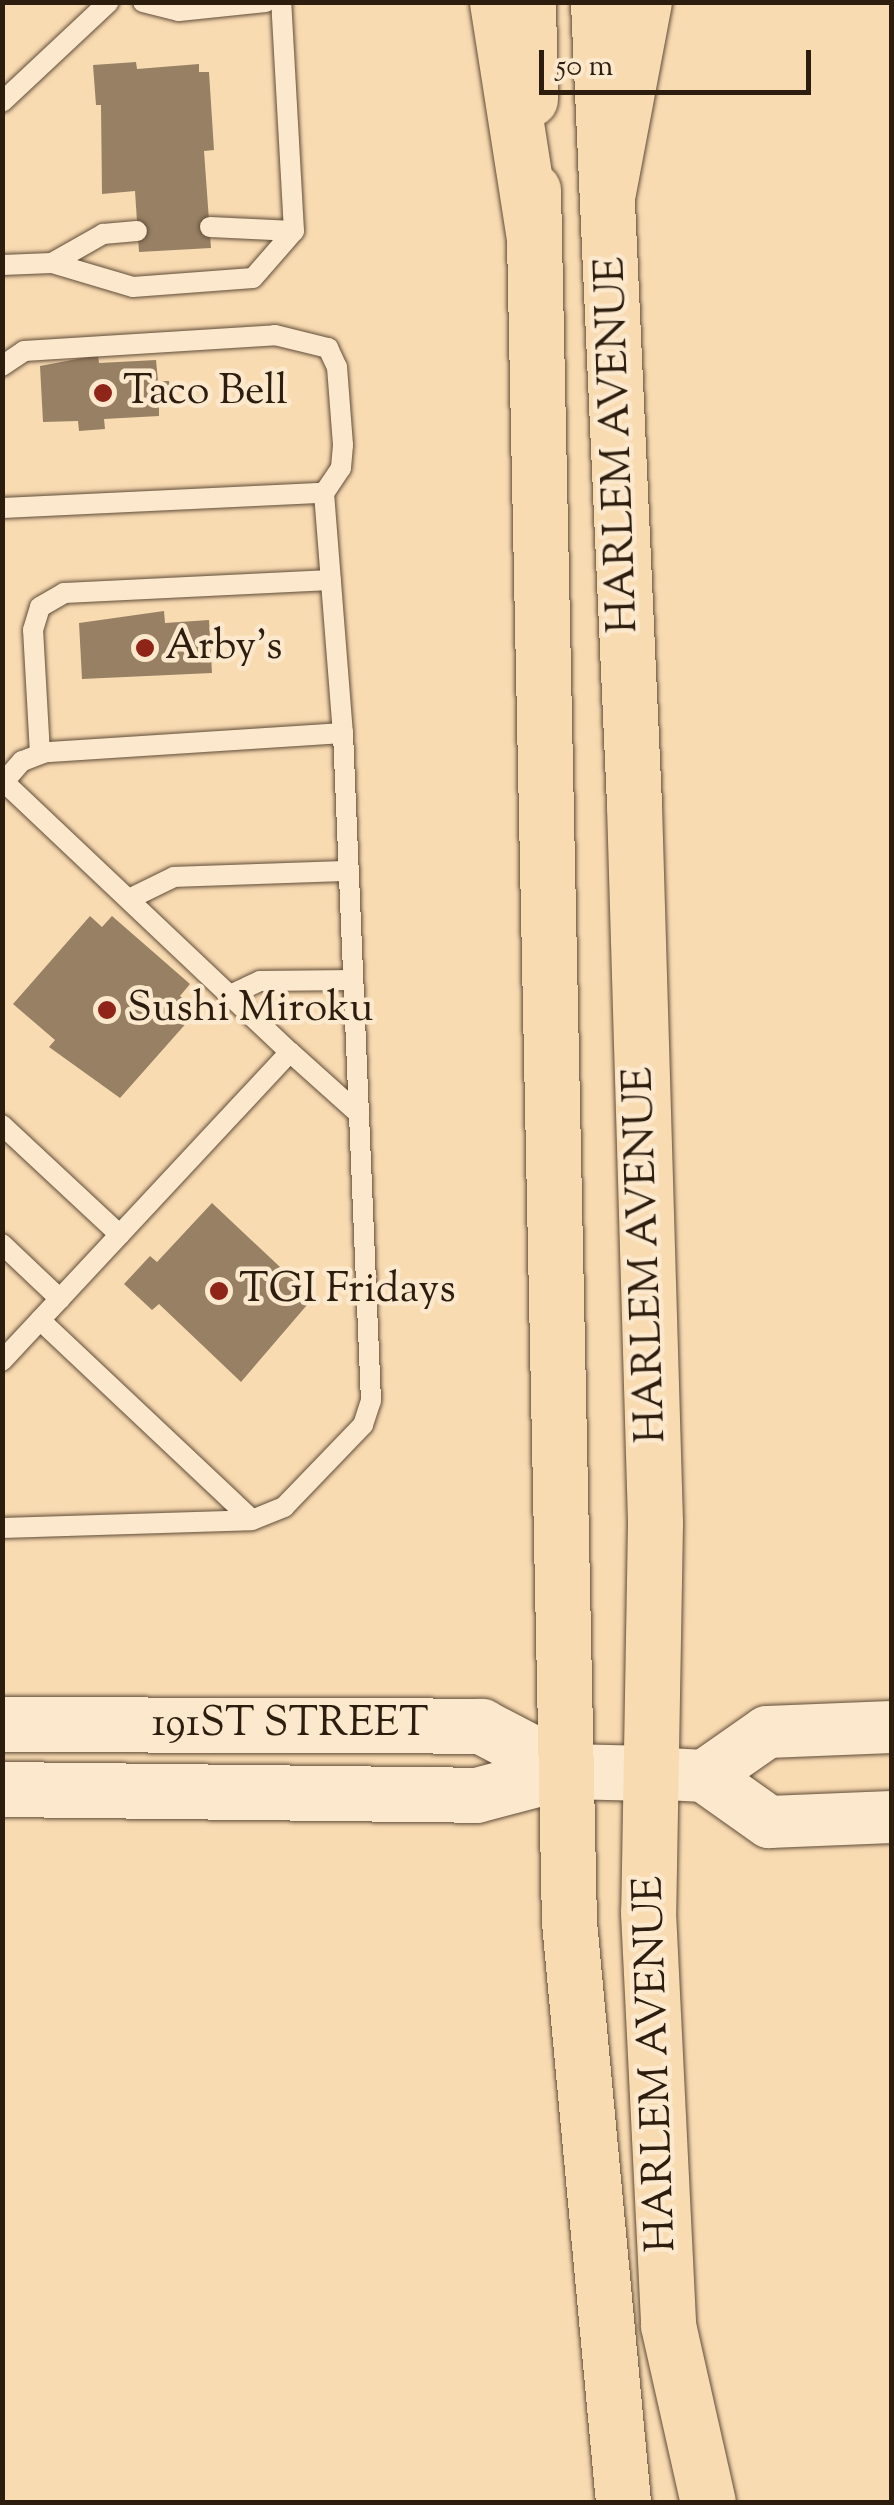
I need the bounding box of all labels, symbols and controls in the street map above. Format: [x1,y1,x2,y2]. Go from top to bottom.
scale bar [544,30,816,92]
text: 50 m [556,46,613,89]
street label: HARLEM AVENUE [587,256,651,634]
place label: Taco Bell [123,368,288,418]
marker: Taco Bell [92,382,114,404]
place label: Arby's [165,623,283,673]
marker: Arby's [134,637,156,659]
place label: Sushi Miroku [127,985,373,1035]
marker: Sushi Miroku [96,999,118,1021]
street label: HARLEM AVENUE [615,1066,679,1444]
place label: TGI Fridays [239,1266,456,1316]
marker: TGI Fridays [208,1280,230,1302]
street label: 191ST STREET [151,1700,429,1750]
street label: HARLEM AVENUE [625,1875,689,2253]

